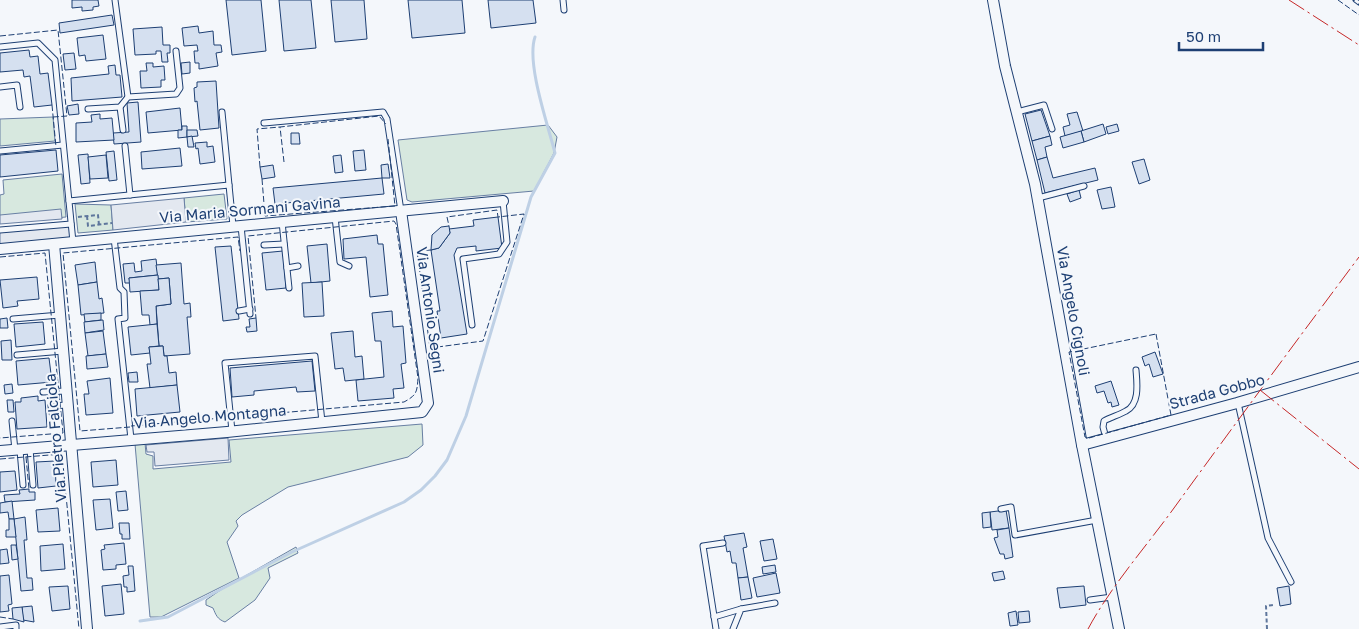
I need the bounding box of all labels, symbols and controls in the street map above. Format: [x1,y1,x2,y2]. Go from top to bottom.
scale bar [1179,20,1263,52]
text: 50 m [1186,27,1221,45]
street label: Via Maria Sormani Gavina [159,192,341,226]
street label: Via Angelo Cignoli [1054,245,1094,377]
street label: Via Antonio Segni [413,246,449,374]
street label: Strada Gobbo [1167,370,1266,412]
street label: Via Pietro Falciola [40,373,70,503]
street label: Via Angelo Montagna [133,400,287,432]

